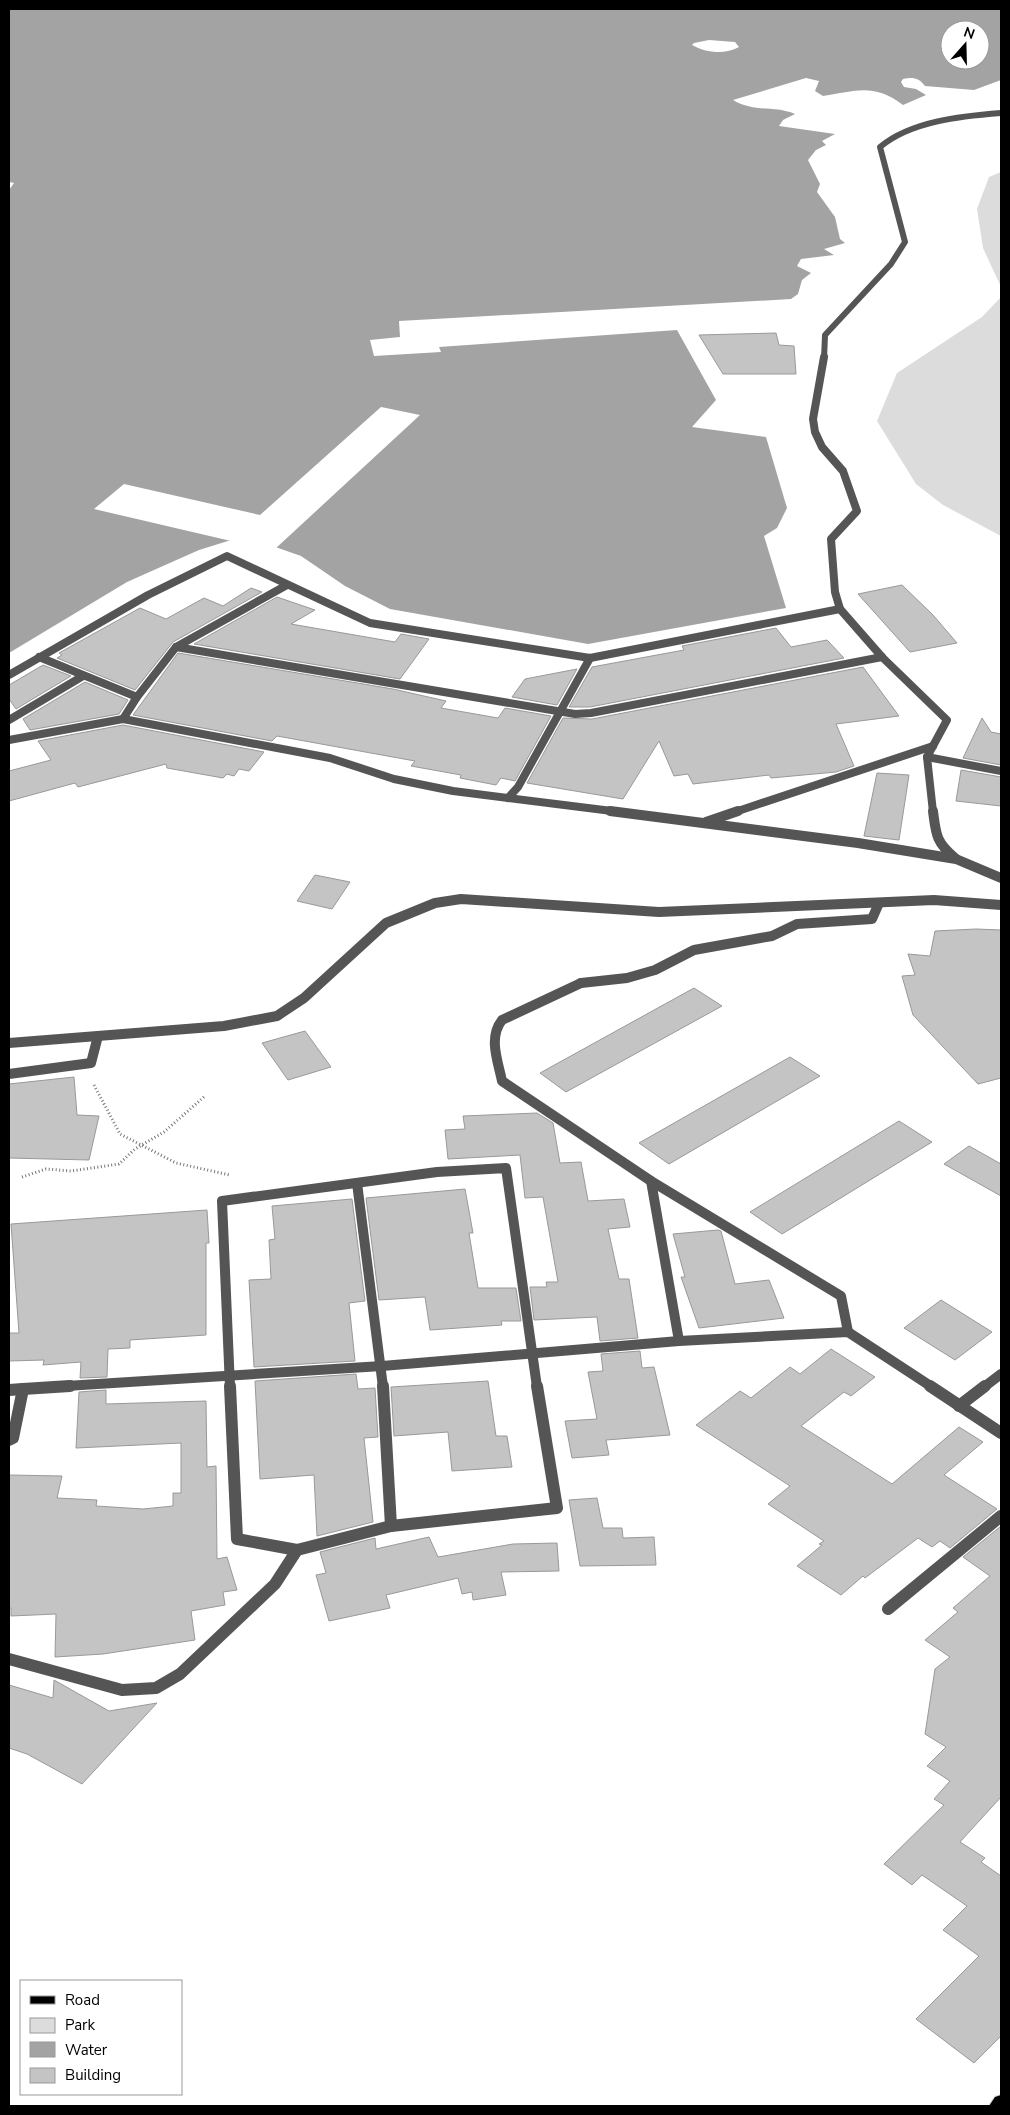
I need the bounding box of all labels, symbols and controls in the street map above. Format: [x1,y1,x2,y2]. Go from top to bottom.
north arrow [940,20,990,70]
text: N [961,23,977,44]
legend [20,1980,182,2095]
text: Road [65,1990,100,2010]
text: Park [65,2015,95,2035]
text: Water [65,2040,108,2060]
text: Building [65,2065,121,2085]

